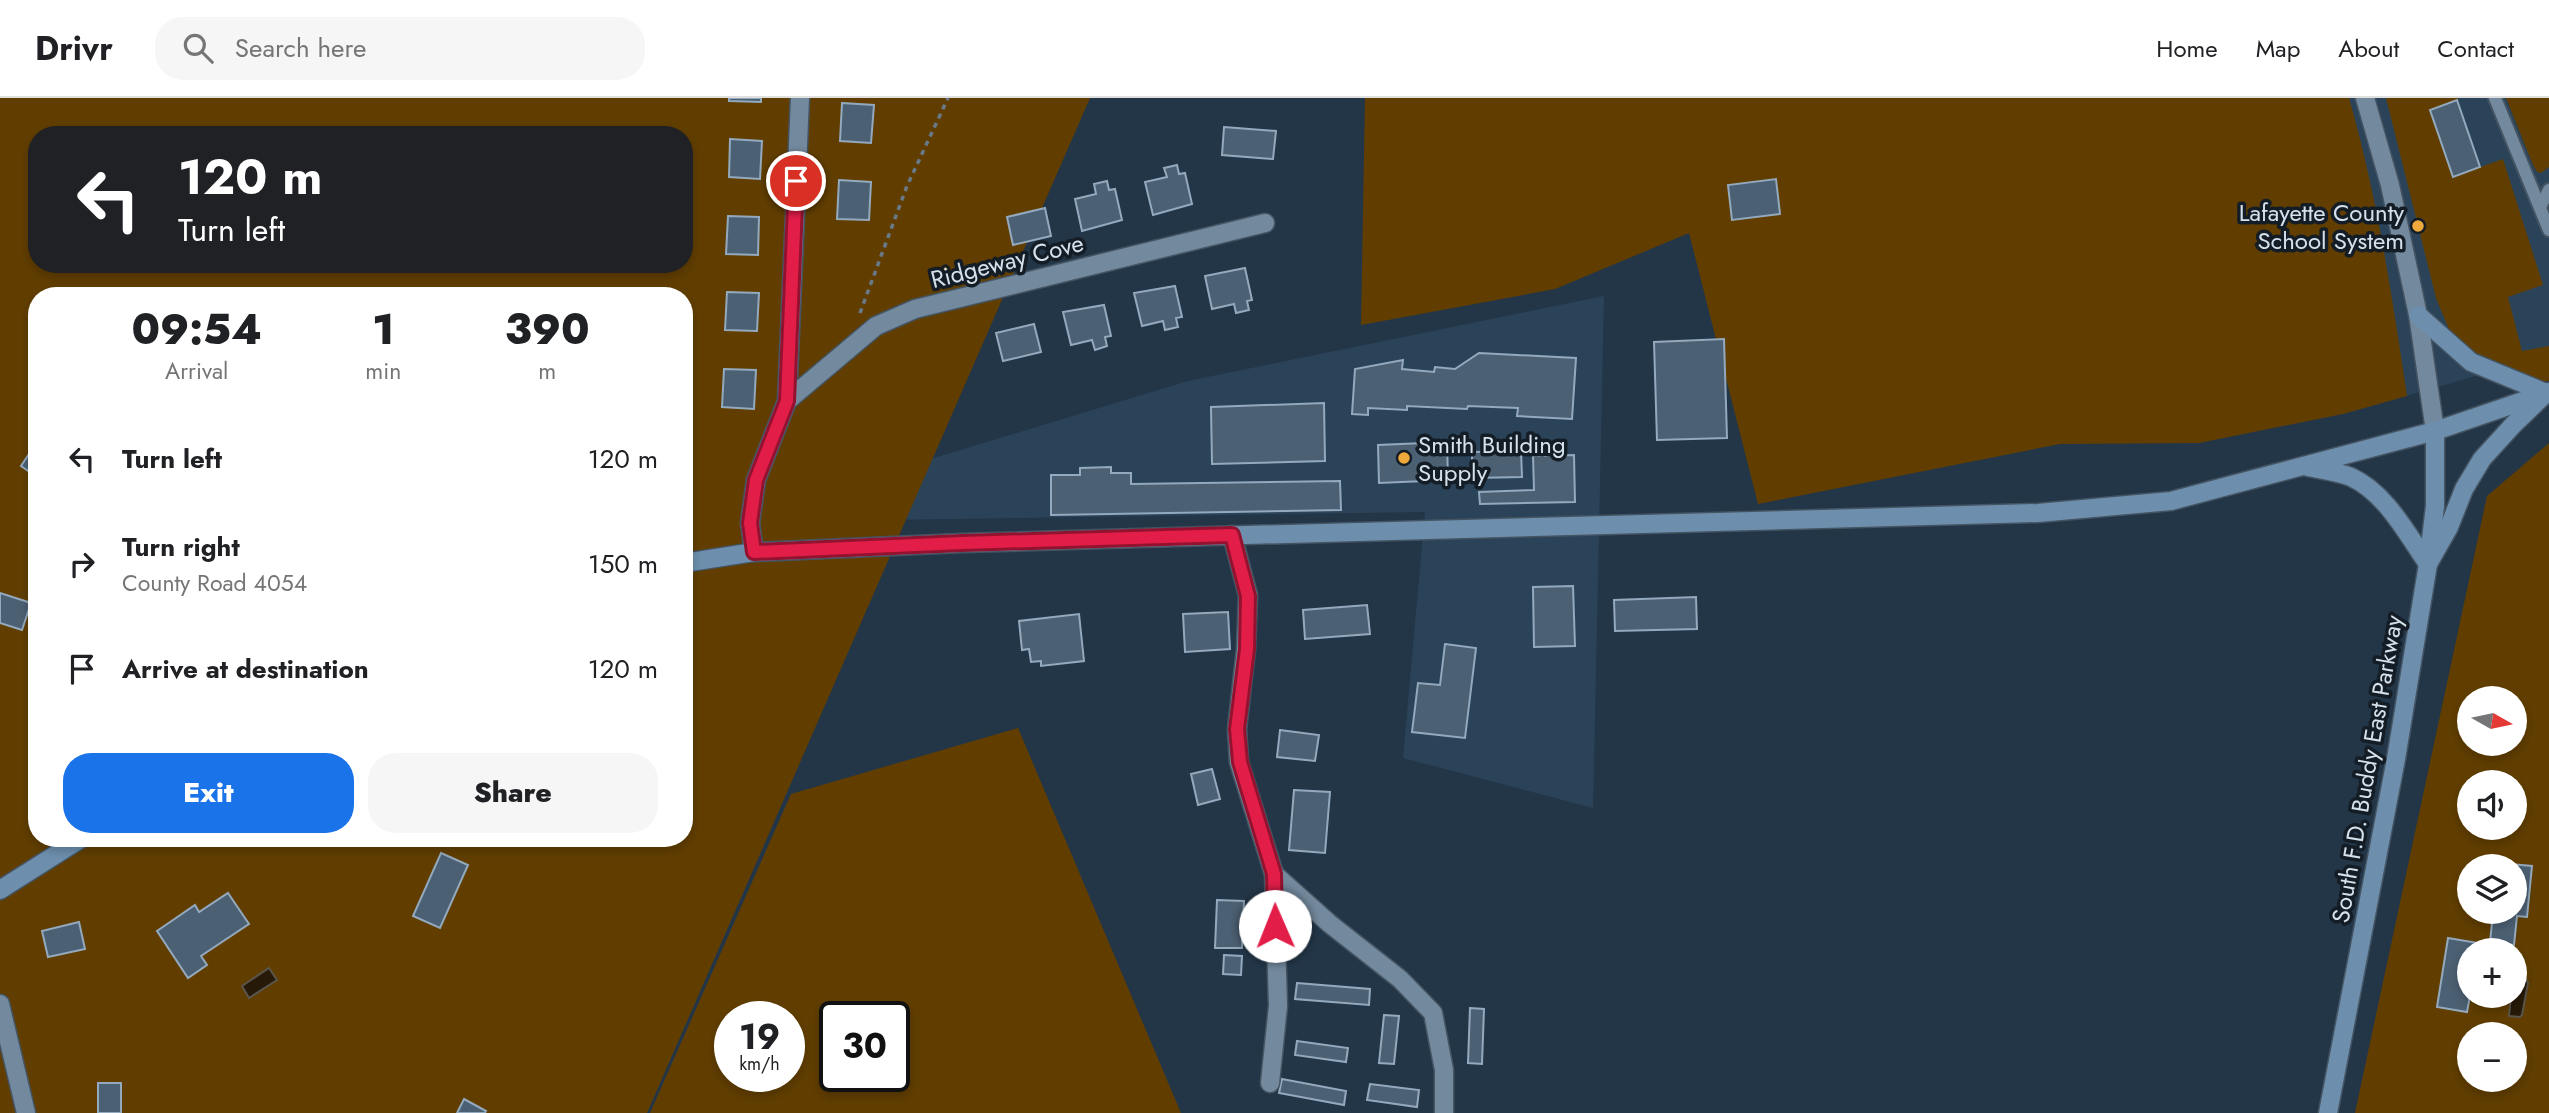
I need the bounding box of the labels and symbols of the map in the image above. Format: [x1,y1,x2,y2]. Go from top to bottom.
pin [766,151,826,211]
place label: Lafayette County School System [2239,195,2404,258]
marker: Lafayette County School System [2410,218,2426,234]
street label: Ridgeway Cove [927,225,1087,297]
place label: Smith Building Supply [1418,427,1566,490]
marker: Smith Building Supply [1396,450,1412,466]
street label: South F.D. Buddy East Parkway [2323,612,2411,926]
north arrow [2457,686,2527,756]
position arrow [1238,889,1312,963]
speed limit sign: 30 [819,1001,910,1092]

